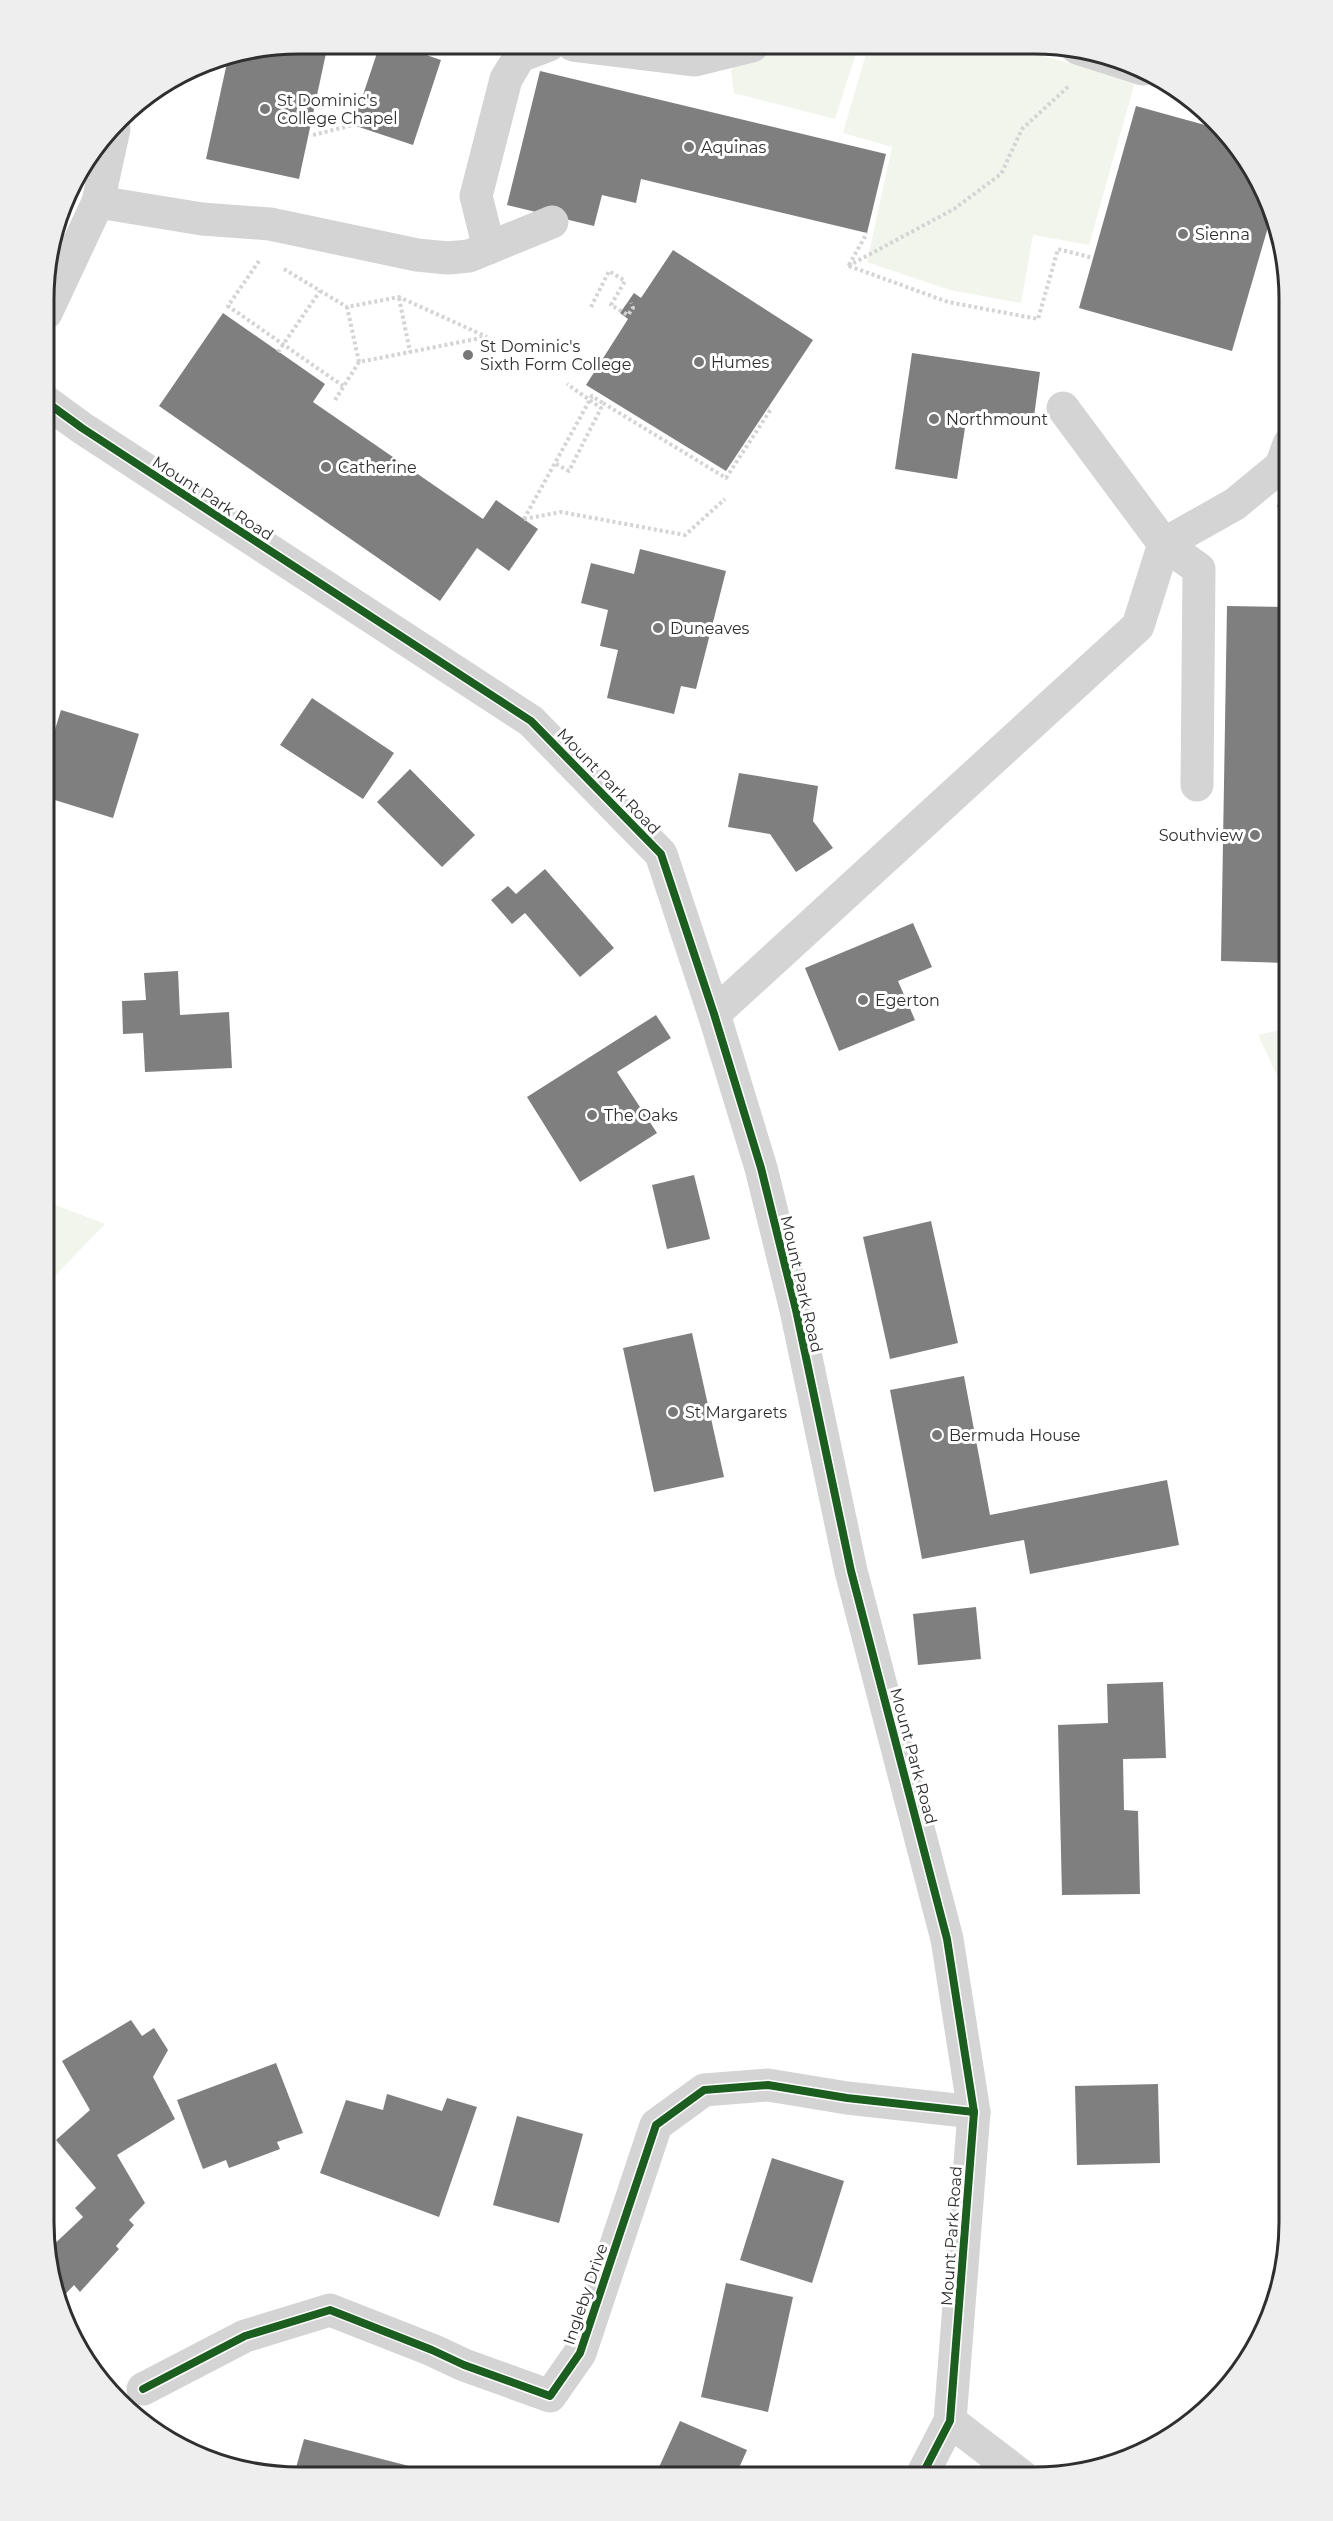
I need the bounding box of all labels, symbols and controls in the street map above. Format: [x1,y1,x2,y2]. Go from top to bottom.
place label: St Dominic's College Chapel [277,91,398,128]
marker: St Dominic's College Chapel [258,102,272,116]
place label: Aquinas [701,138,767,157]
marker: Aquinas [682,140,696,154]
place label: Sienna [1195,225,1250,244]
marker: Sienna [1176,227,1190,241]
place label: St Dominic's Sixth Form College [480,337,631,374]
marker: St Dominic's Sixth Form College [461,348,475,362]
place label: Humes [711,353,769,372]
marker: Humes [692,355,706,369]
place label: Northmount [946,410,1049,429]
marker: Northmount [927,412,941,426]
street label: Mount Park Road [149,452,277,545]
place label: Catherine [338,458,417,477]
marker: Catherine [319,460,333,474]
place label: Duneaves [670,619,750,638]
marker: Duneaves [651,621,665,635]
street label: Mount Park Road [553,724,664,838]
place label: Southview [1159,826,1243,845]
marker: Southview [1248,828,1262,842]
place label: Egerton [875,991,940,1010]
marker: Egerton [856,993,870,1007]
place label: The Oaks [604,1106,678,1125]
marker: The Oaks [585,1108,599,1122]
street label: Mount Park Road [776,1214,827,1355]
place label: St Margarets [685,1403,787,1422]
marker: St Margarets [666,1405,680,1419]
place label: Bermuda House [949,1426,1081,1445]
marker: Bermuda House [930,1428,944,1442]
street label: Mount Park Road [886,1686,941,1826]
street label: Mount Park Road [937,2165,966,2307]
street label: Ingleby Drive [559,2241,612,2347]

